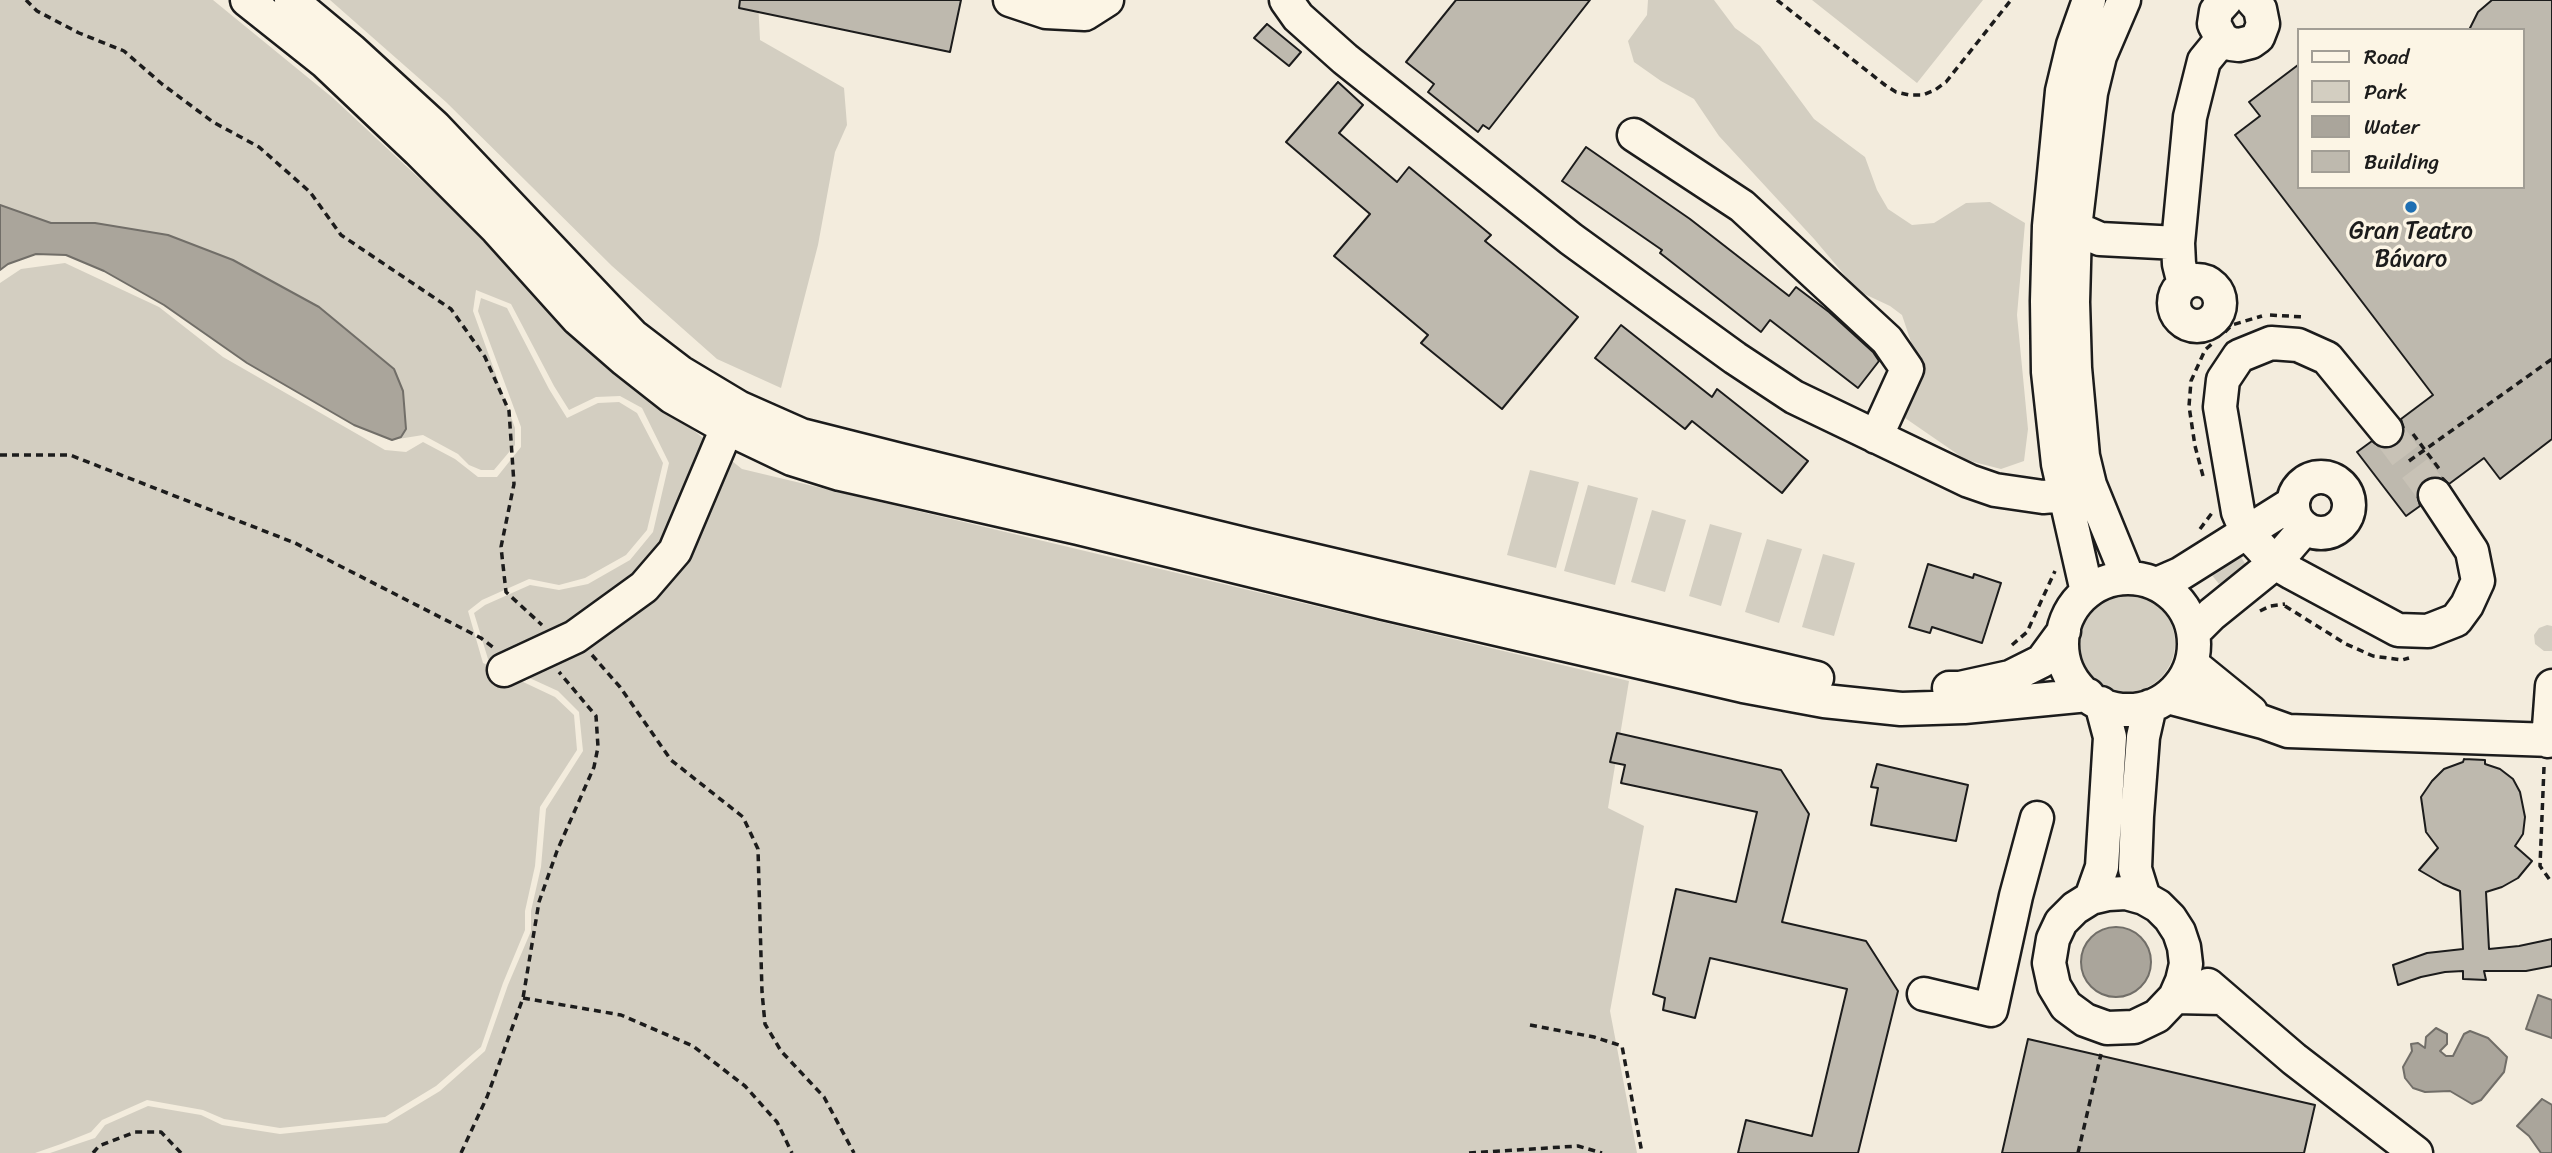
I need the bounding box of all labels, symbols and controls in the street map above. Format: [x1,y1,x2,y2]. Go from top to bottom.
legend [2296,28,2524,189]
text: Road [2364,38,2409,76]
text: Park [2364,73,2407,111]
text: Water [2364,108,2419,146]
text: Building [2364,143,2439,181]
marker: Gran Teatro Bávaro [2403,199,2419,215]
place label: Gran Teatro Bávaro [2349,218,2473,274]

